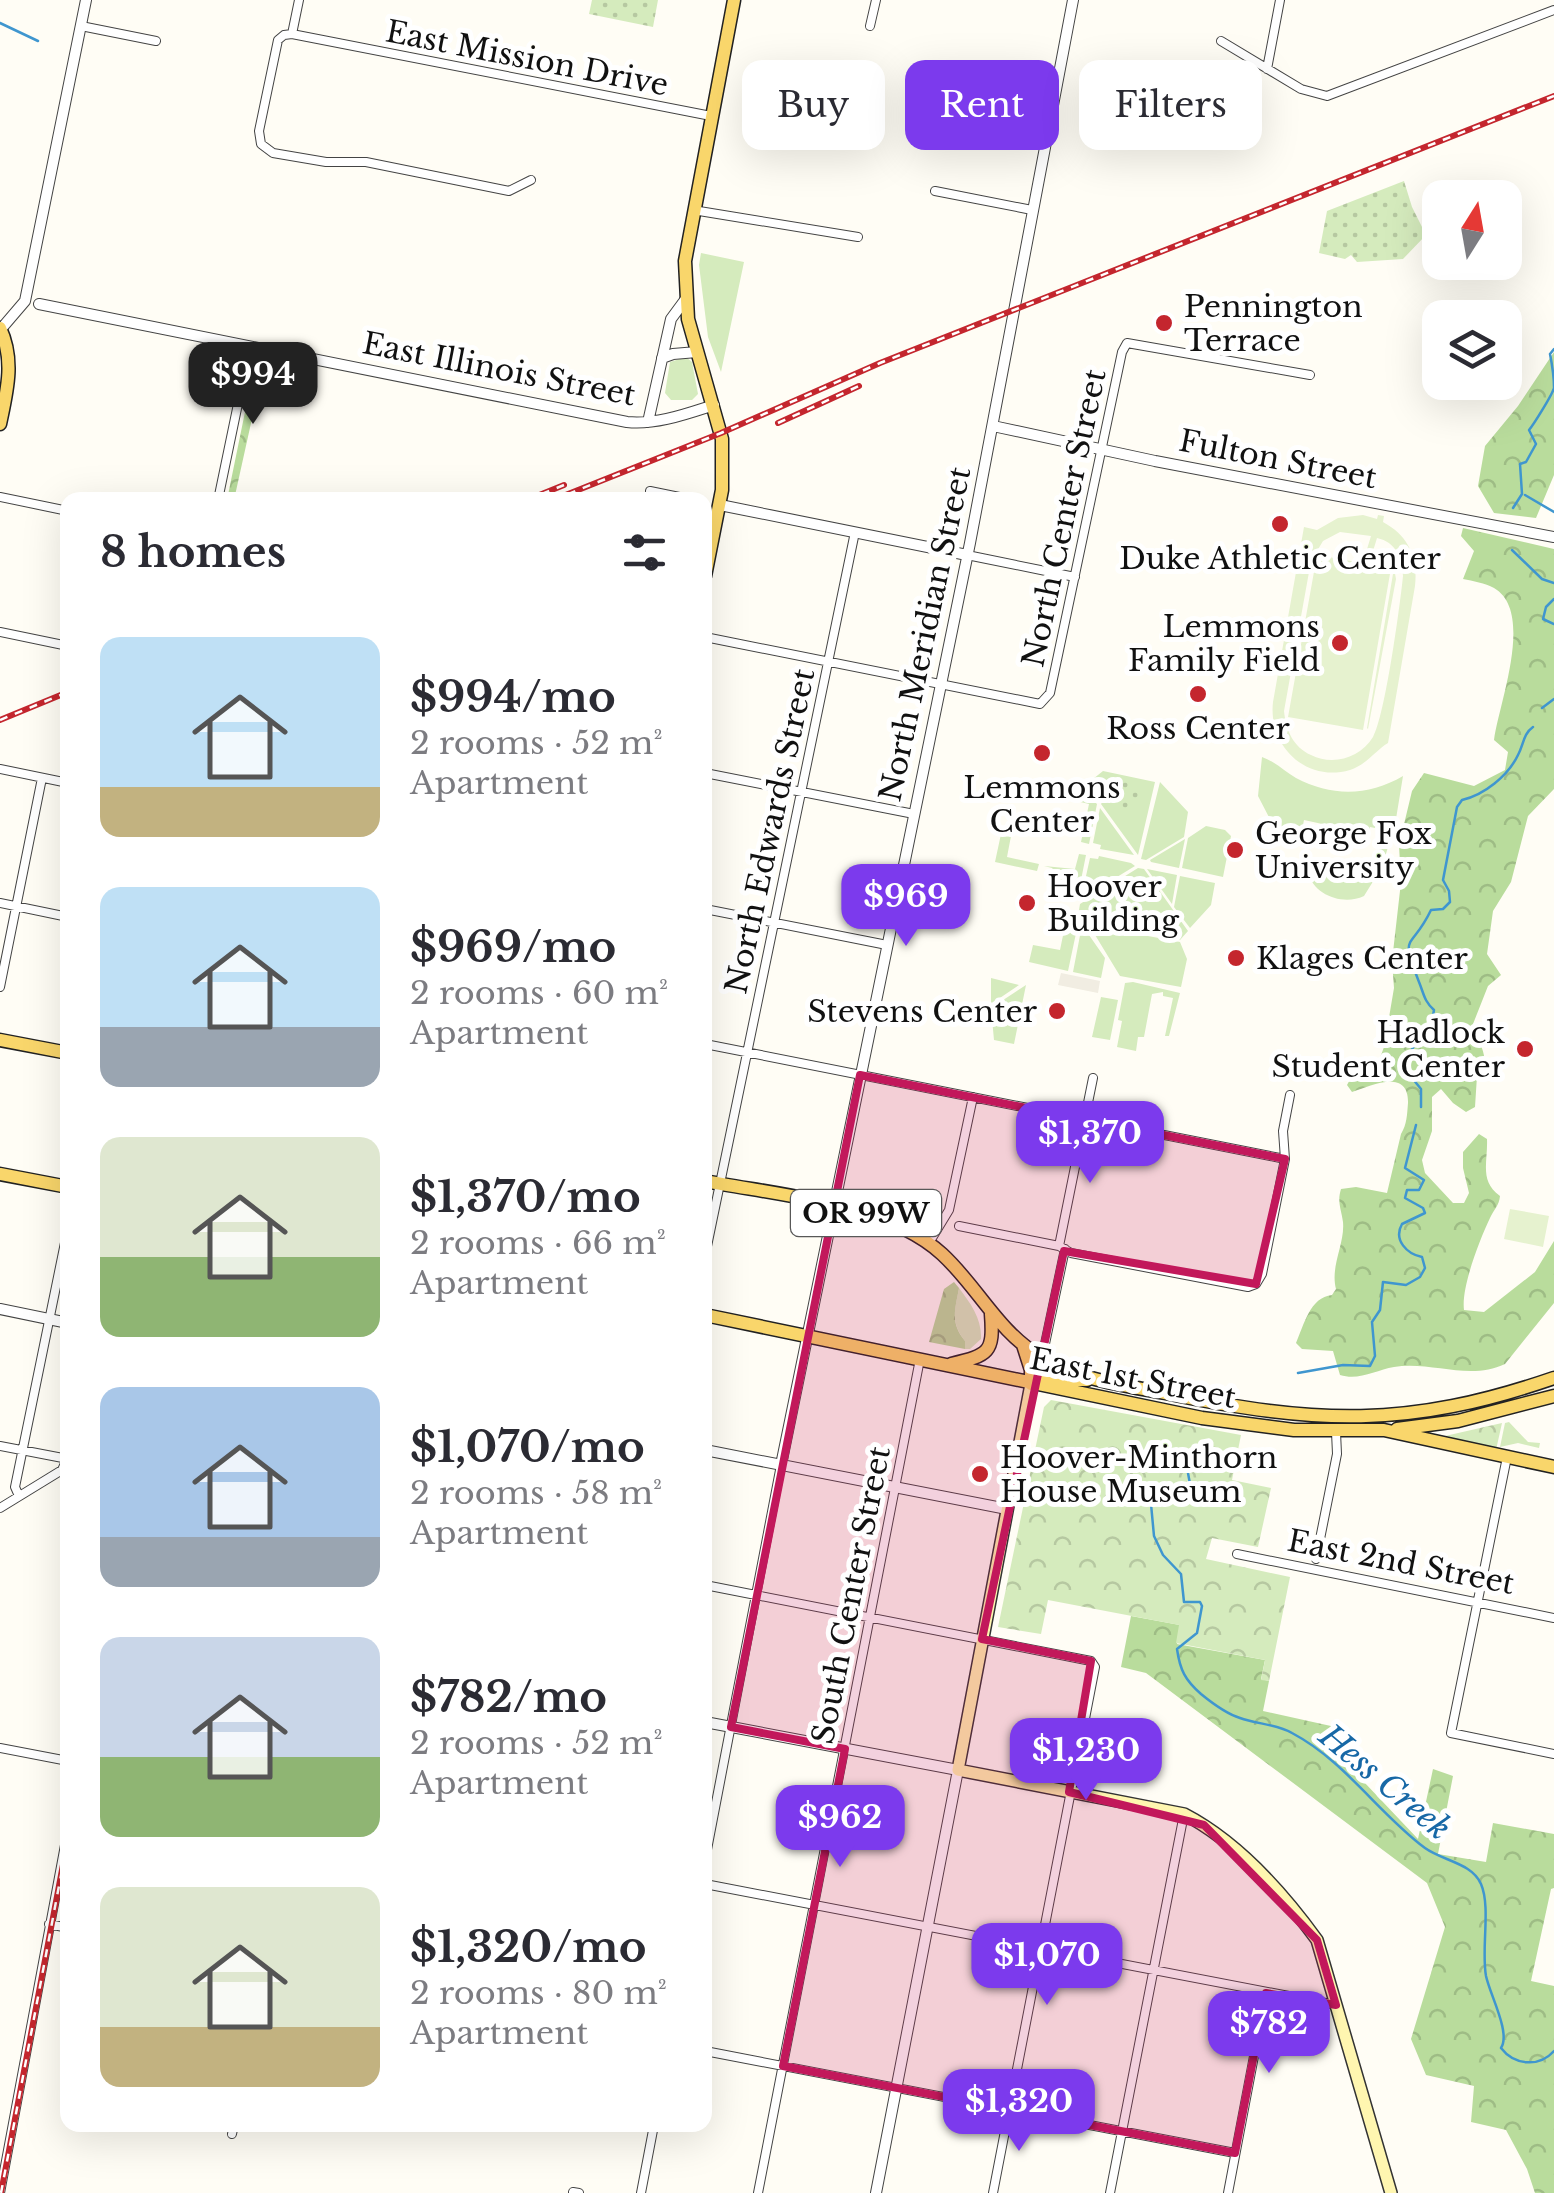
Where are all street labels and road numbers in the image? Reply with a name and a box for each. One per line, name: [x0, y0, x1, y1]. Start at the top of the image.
street label: East Mission Drive: [383, 12, 671, 104]
street label: East Illinois Street: [359, 324, 639, 414]
street label: North Center Street: [1014, 365, 1114, 670]
street label: Fulton Street: [1176, 422, 1381, 496]
street label: North Meridian Street: [871, 463, 979, 805]
street label: North Edwards Street: [717, 665, 823, 997]
road number: OR 99W: [791, 1190, 941, 1236]
street label: East 1st Street: [1027, 1340, 1240, 1416]
street label: South Center Street: [804, 1442, 898, 1747]
street label: East 2nd Street: [1284, 1522, 1518, 1602]

